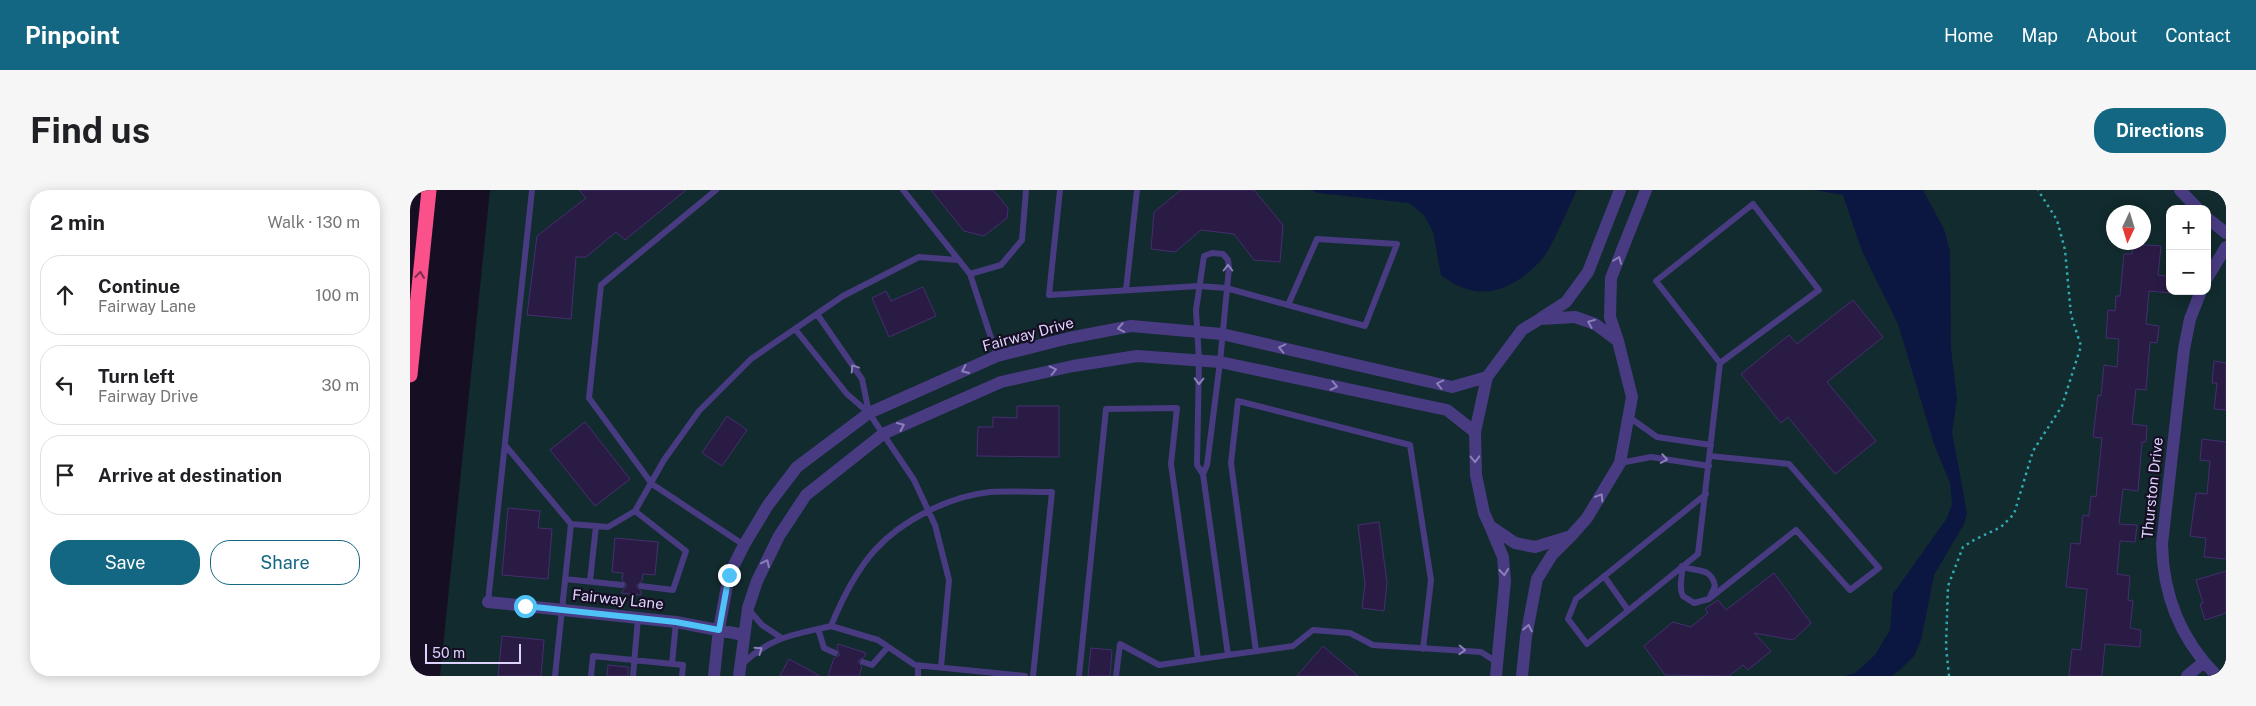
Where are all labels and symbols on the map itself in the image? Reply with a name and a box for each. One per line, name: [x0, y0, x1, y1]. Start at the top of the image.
north arrow: [2106, 205, 2151, 250]
one-way arrow: [1612, 256, 1622, 265]
one-way arrow: [1223, 264, 1233, 272]
one-way arrow: [414, 270, 425, 278]
street label: Fairway Drive: [980, 314, 1076, 354]
one-way arrow: [1587, 319, 1596, 329]
one-way arrow: [1117, 322, 1126, 333]
one-way arrow: [1277, 343, 1286, 354]
one-way arrow: [851, 364, 860, 373]
one-way arrow: [961, 364, 970, 375]
one-way arrow: [1049, 365, 1058, 376]
one-way arrow: [1193, 377, 1204, 385]
one-way arrow: [1436, 379, 1445, 390]
one-way arrow: [1330, 380, 1339, 391]
one-way arrow: [896, 421, 905, 432]
street label: Thurston Drive: [2138, 436, 2166, 540]
one-way arrow: [1660, 453, 1669, 463]
one-way arrow: [1470, 456, 1480, 464]
one-way arrow: [1594, 493, 1604, 502]
one-way arrow: [760, 559, 770, 568]
route end: [718, 564, 741, 587]
one-way arrow: [1499, 569, 1510, 577]
street label: Fairway Lane: [571, 586, 665, 612]
route start: [514, 595, 537, 618]
one-way arrow: [1522, 623, 1532, 632]
scale bar: [425, 641, 521, 664]
one-way arrow: [1458, 645, 1466, 656]
one-way arrow: [753, 647, 763, 656]

